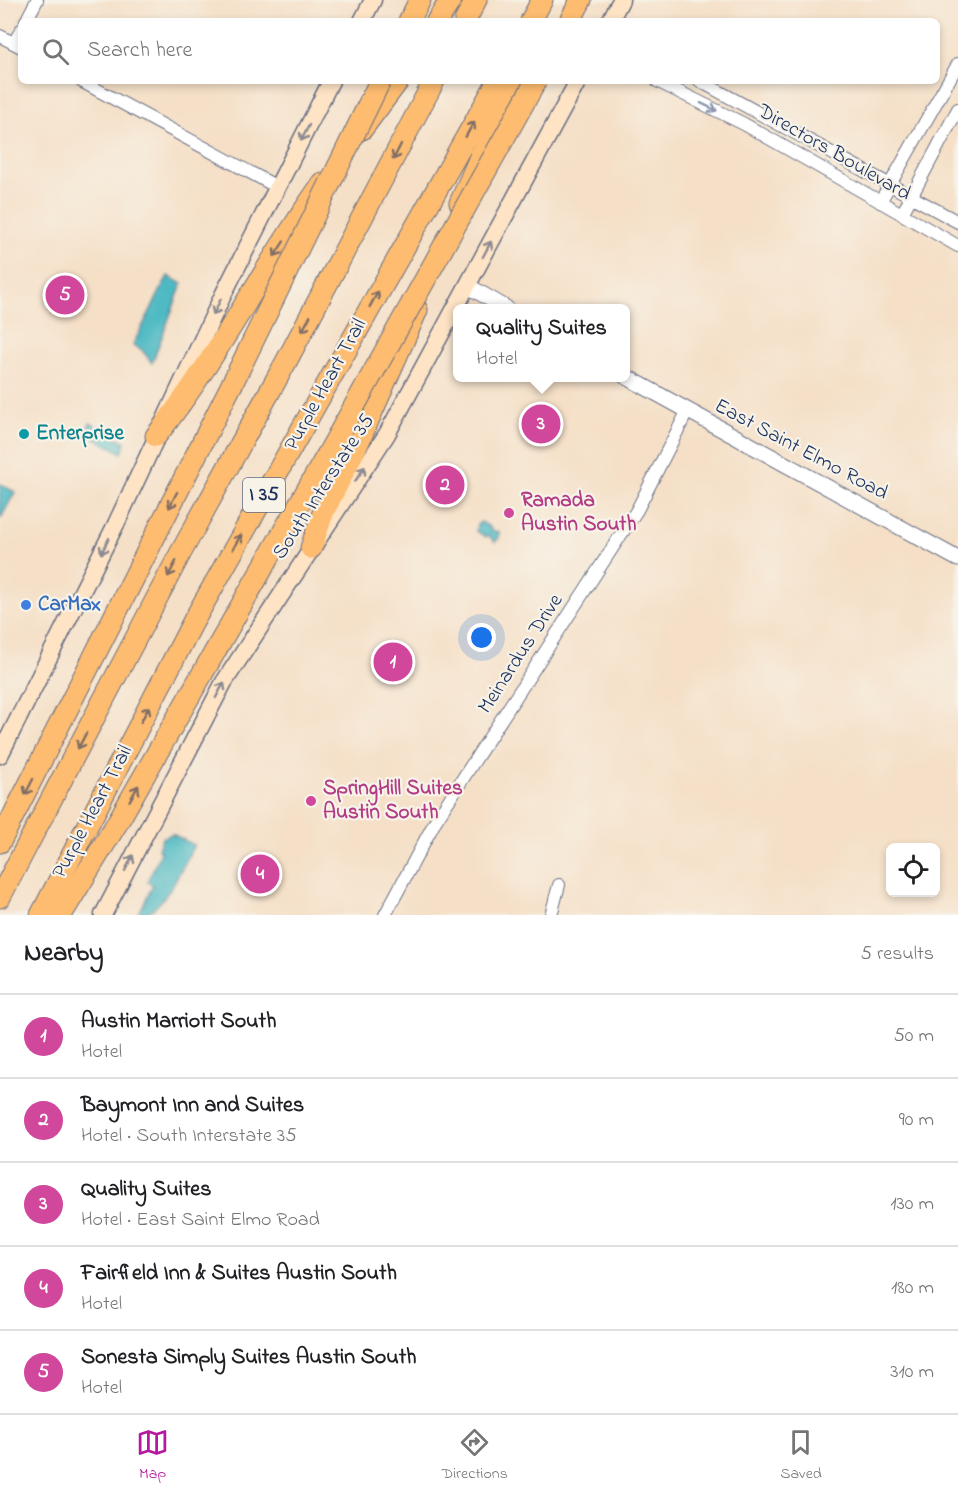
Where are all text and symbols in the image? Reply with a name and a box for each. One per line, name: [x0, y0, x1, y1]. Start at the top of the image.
search box: [18, 18, 940, 84]
icon: search: [39, 35, 72, 68]
text: Search here: [87, 35, 192, 67]
street label: Directors Boulevard: [751, 96, 916, 209]
one-way arrow: [700, 101, 717, 113]
one-way arrow: [465, 121, 476, 139]
one-way arrow: [298, 124, 310, 142]
one-way arrow: [391, 142, 403, 160]
one-way arrow: [273, 240, 285, 257]
one-way arrow: [482, 241, 493, 259]
pin: 5: [46, 272, 84, 318]
one-way arrow: [369, 291, 381, 308]
one-way arrow: [211, 298, 223, 316]
popup: [453, 304, 630, 382]
street label: Purple Heart Trail: [277, 313, 375, 457]
text: Quality Suites: [476, 313, 607, 345]
one-way arrow: [300, 315, 312, 332]
text: Hotel: [476, 345, 517, 374]
street label: East Saint Elmo Road: [709, 392, 893, 509]
pin: 3: [522, 402, 560, 446]
street label: South Interstate 35: [266, 408, 382, 566]
place label: Enterprise: [36, 419, 124, 449]
marker: Enterprise: [17, 427, 31, 441]
pin: 2: [426, 462, 464, 508]
one-way arrow: [355, 466, 367, 483]
road number: I 35: [243, 478, 285, 512]
place label: Ramada Austin South: [521, 486, 636, 540]
one-way arrow: [167, 490, 178, 508]
marker: Ramada Austin South: [502, 506, 516, 520]
one-way arrow: [231, 534, 243, 551]
one-way arrow: [98, 537, 110, 555]
one-way arrow: [166, 559, 177, 577]
street label: Meinardus Drive: [471, 588, 571, 720]
place label: CarMax: [38, 590, 101, 620]
marker: CarMax: [19, 598, 33, 612]
your location: [467, 623, 496, 652]
pin: 1: [374, 640, 412, 684]
one-way arrow: [215, 682, 226, 700]
one-way arrow: [139, 705, 151, 723]
one-way arrow: [76, 732, 87, 750]
street label: Purple Heart Trail: [45, 740, 141, 884]
place label: SpringHill Suites Austin South: [323, 774, 463, 828]
one-way arrow: [23, 777, 34, 795]
one-way arrow: [128, 785, 140, 802]
marker: SpringHill Suites Austin South: [304, 794, 318, 808]
map controls: [886, 843, 940, 897]
button: locate: [886, 843, 940, 897]
pin: 4: [240, 852, 280, 896]
one-way arrow: [124, 854, 136, 872]
text: Nearby: [24, 935, 103, 973]
text: 5 results: [861, 940, 934, 969]
text: Austin Marriott South: [81, 1006, 276, 1038]
text: 1: [40, 1022, 47, 1051]
text: 50 m: [893, 1022, 934, 1051]
text: Hotel: [81, 1038, 122, 1067]
text: Baymont Inn and Suites: [81, 1090, 304, 1122]
text: 2: [39, 1106, 48, 1135]
text: 90 m: [899, 1106, 934, 1135]
text: Hotel · South Interstate 35: [81, 1122, 297, 1151]
text: Quality Suites: [81, 1174, 211, 1206]
text: 3: [39, 1190, 48, 1219]
text: 130 m: [890, 1190, 934, 1219]
text: Hotel · East Saint Elmo Road: [81, 1206, 320, 1235]
text: Fairfield Inn & Suites Austin South: [81, 1258, 397, 1290]
text: 4: [39, 1274, 48, 1303]
text: 180 m: [891, 1274, 934, 1303]
text: Hotel: [81, 1290, 122, 1319]
text: Sonesta Simply Suites Austin South: [81, 1342, 417, 1374]
text: 5: [38, 1358, 49, 1387]
text: 310 m: [890, 1358, 934, 1387]
text: Hotel: [81, 1374, 122, 1403]
tab: Map: [136, 1426, 169, 1486]
tab: Directions: [441, 1426, 508, 1486]
tab: Saved: [780, 1426, 822, 1486]

